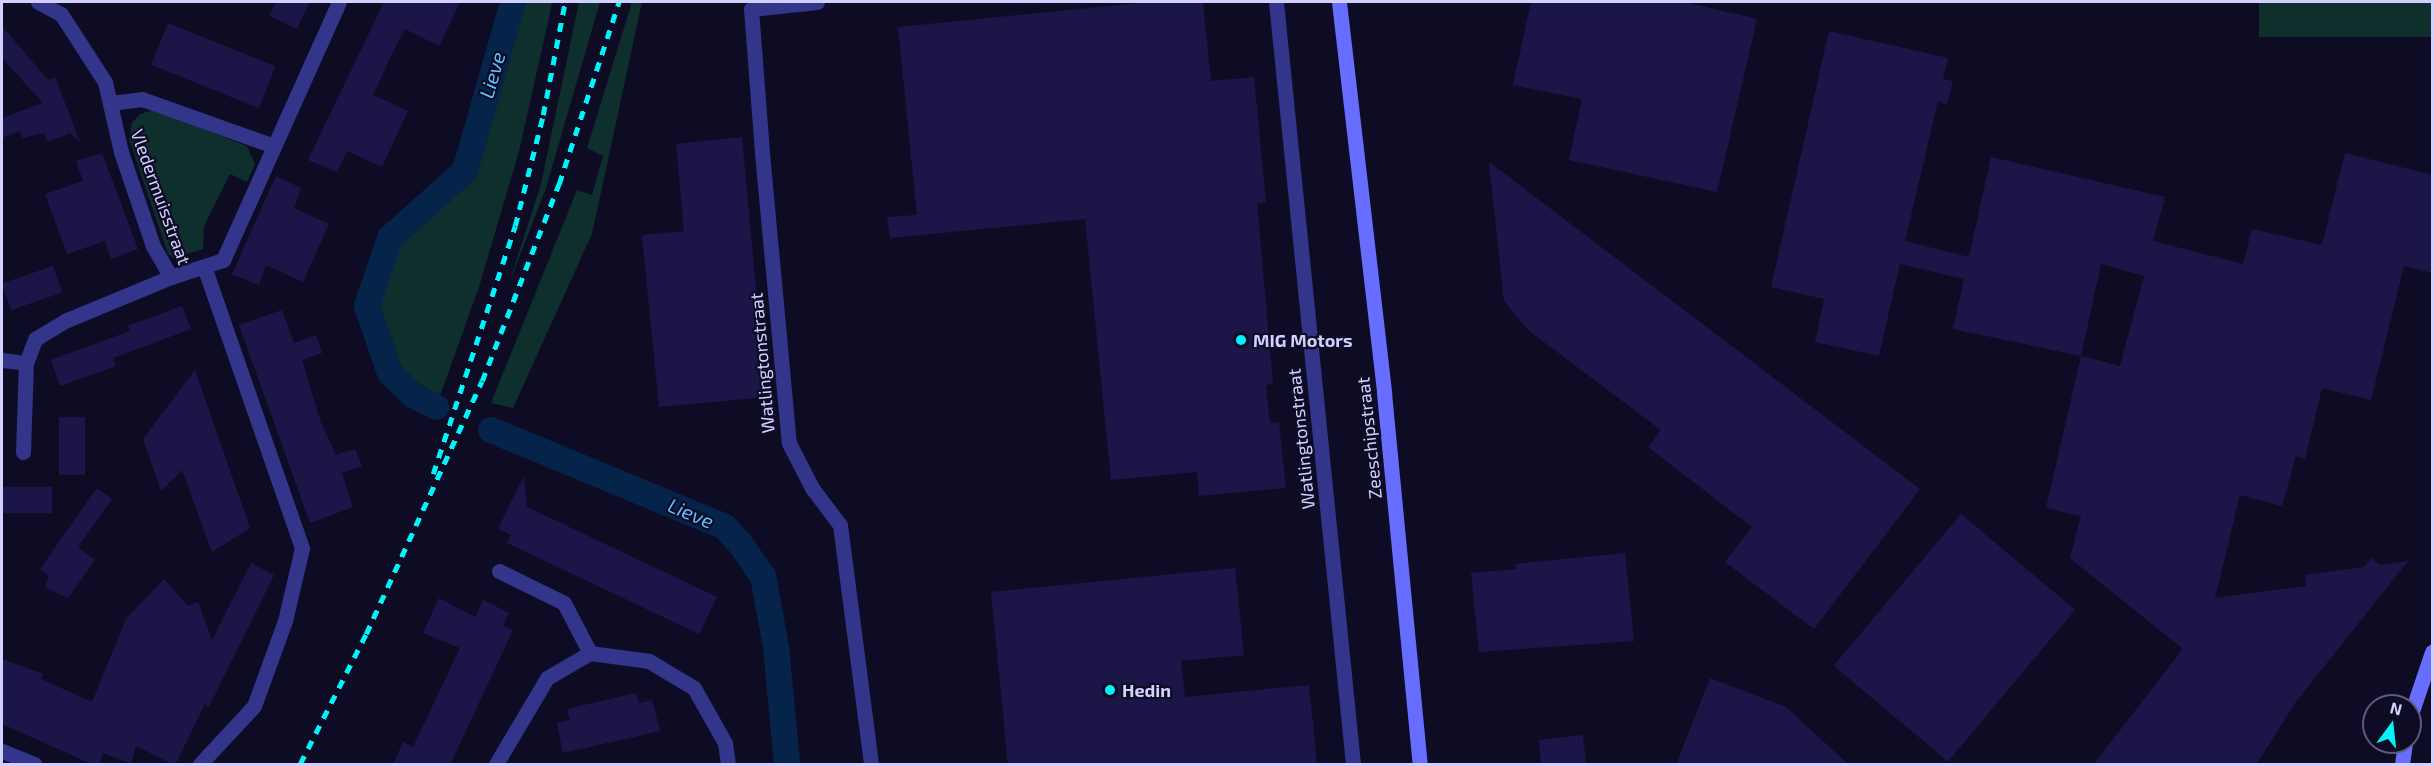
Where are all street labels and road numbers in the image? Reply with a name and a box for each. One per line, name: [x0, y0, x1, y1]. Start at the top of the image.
street label: Vledermuisstraat: [126, 126, 196, 268]
street label: Watlingtonstraat: [745, 292, 779, 434]
street label: Watlingtonstraat: [1283, 368, 1319, 510]
street label: Zeeschipstraat: [1352, 376, 1386, 500]

